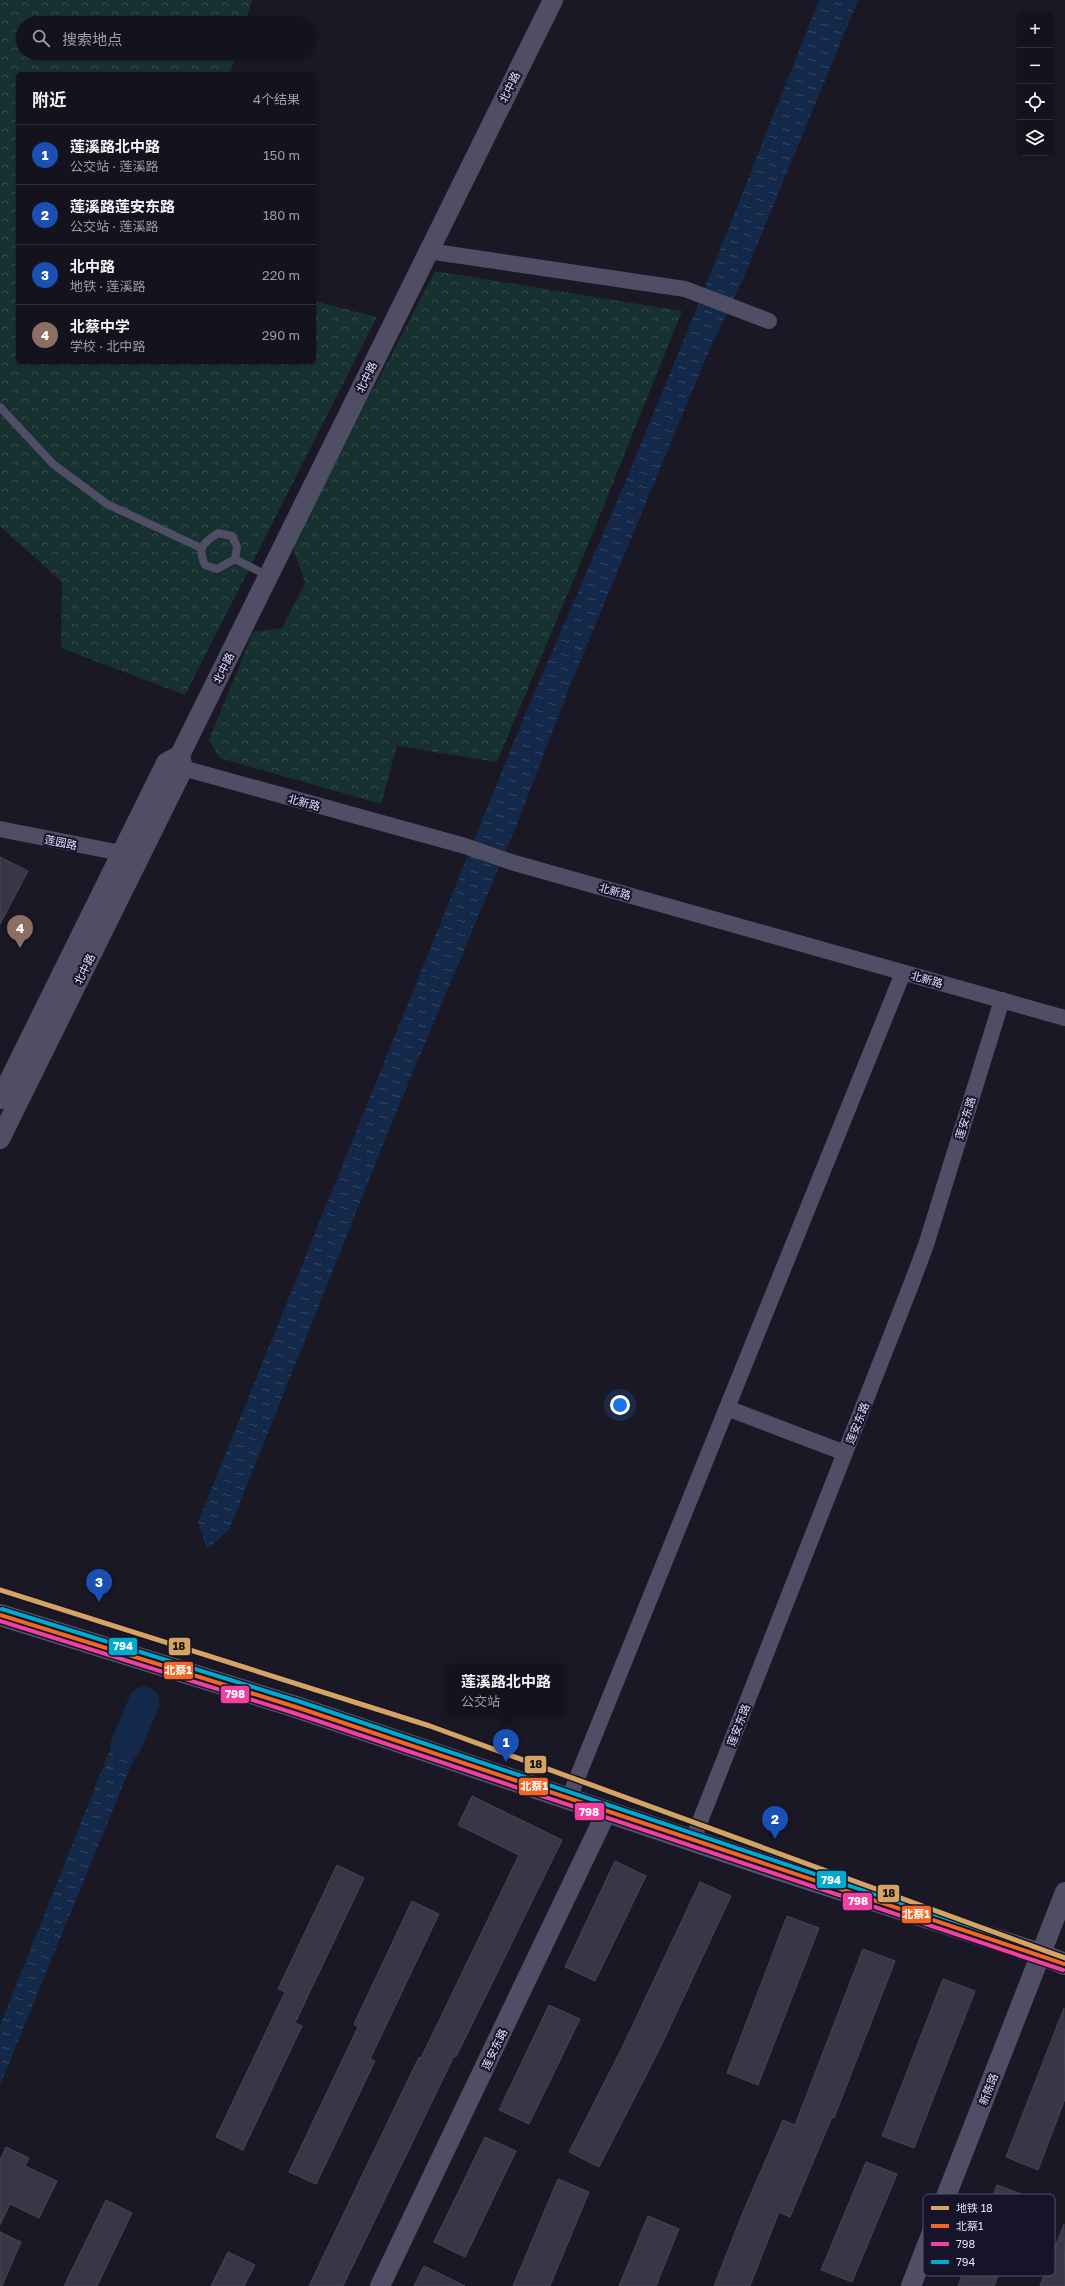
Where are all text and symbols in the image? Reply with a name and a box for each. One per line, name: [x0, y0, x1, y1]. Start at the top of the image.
map controls: [1017, 12, 1053, 156]
button: +: [1017, 12, 1053, 48]
search box: [16, 16, 316, 60]
icon: search: [30, 27, 52, 49]
text: 搜索地点: [62, 30, 122, 48]
button: −: [1017, 48, 1053, 84]
street label: 北中路: [496, 69, 522, 105]
button: locate: [1017, 84, 1053, 120]
text: 附近: [32, 89, 66, 110]
text: 4个结果: [253, 91, 300, 107]
button: layers: [1017, 120, 1053, 156]
text: 莲溪路北中路: [70, 137, 160, 155]
text: 1: [42, 147, 48, 163]
text: 150 m: [263, 147, 300, 163]
text: 公交站 · 莲溪路: [70, 158, 158, 174]
text: 莲溪路莲安东路: [70, 197, 175, 215]
text: 2: [41, 207, 49, 223]
text: 180 m: [263, 207, 300, 223]
text: 公交站 · 莲溪路: [70, 218, 158, 234]
text: 北中路: [70, 257, 115, 275]
text: 3: [41, 267, 49, 283]
text: 220 m: [262, 267, 300, 283]
text: 地铁 · 莲溪路: [70, 278, 145, 294]
text: 北蔡中学: [70, 317, 130, 335]
text: 4: [41, 327, 49, 343]
text: 290 m: [262, 327, 300, 343]
text: 学校 · 北中路: [70, 338, 145, 354]
street label: 北中路: [353, 359, 379, 395]
street label: 北中路: [210, 650, 236, 686]
street label: 北新路: [286, 791, 322, 813]
street label: 莲园路: [44, 832, 78, 852]
street label: 北新路: [597, 880, 633, 902]
pin: 4: [7, 915, 33, 948]
street label: 北中路: [71, 951, 97, 987]
street label: 北新路: [909, 968, 945, 990]
street label: 莲安东路: [952, 1095, 978, 1141]
your location: [610, 1395, 630, 1415]
street label: 莲安东路: [843, 1400, 871, 1446]
pin: 3: [86, 1569, 112, 1602]
line badge: 794: [108, 1637, 138, 1656]
line badge: 18: [168, 1637, 191, 1656]
text: 794: [113, 1639, 133, 1652]
text: 18: [173, 1639, 185, 1652]
line badge: 北蔡1: [163, 1661, 194, 1680]
text: 北蔡1: [164, 1663, 192, 1676]
popup: [447, 1664, 565, 1716]
text: 莲溪路北中路: [461, 1672, 551, 1690]
line badge: 798: [220, 1685, 250, 1704]
text: 798: [225, 1687, 245, 1700]
text: 公交站: [461, 1693, 500, 1709]
street label: 莲安东路: [724, 1702, 752, 1748]
pin: 1: [493, 1729, 519, 1762]
line badge: 18: [524, 1755, 547, 1774]
text: 18: [530, 1757, 542, 1770]
line badge: 北蔡1: [518, 1777, 549, 1796]
text: 北蔡1: [520, 1779, 548, 1792]
line badge: 798: [574, 1802, 605, 1821]
text: 798: [579, 1805, 599, 1818]
pin: 2: [762, 1806, 788, 1839]
line badge: 794: [816, 1870, 847, 1889]
text: 794: [821, 1873, 841, 1886]
line badge: 18: [877, 1884, 900, 1903]
text: 18: [883, 1886, 895, 1899]
line badge: 798: [842, 1892, 873, 1911]
text: 798: [848, 1894, 868, 1907]
line badge: 北蔡1: [901, 1905, 932, 1924]
text: 北蔡1: [902, 1907, 930, 1920]
street label: 莲安东路: [479, 2026, 509, 2072]
street label: 新陈路: [976, 2071, 1000, 2107]
legend: [923, 2194, 1055, 2276]
text: 地铁 18: [956, 2201, 993, 2214]
text: 北蔡1: [956, 2219, 983, 2232]
text: 798: [956, 2237, 975, 2250]
text: 794: [956, 2255, 975, 2268]

